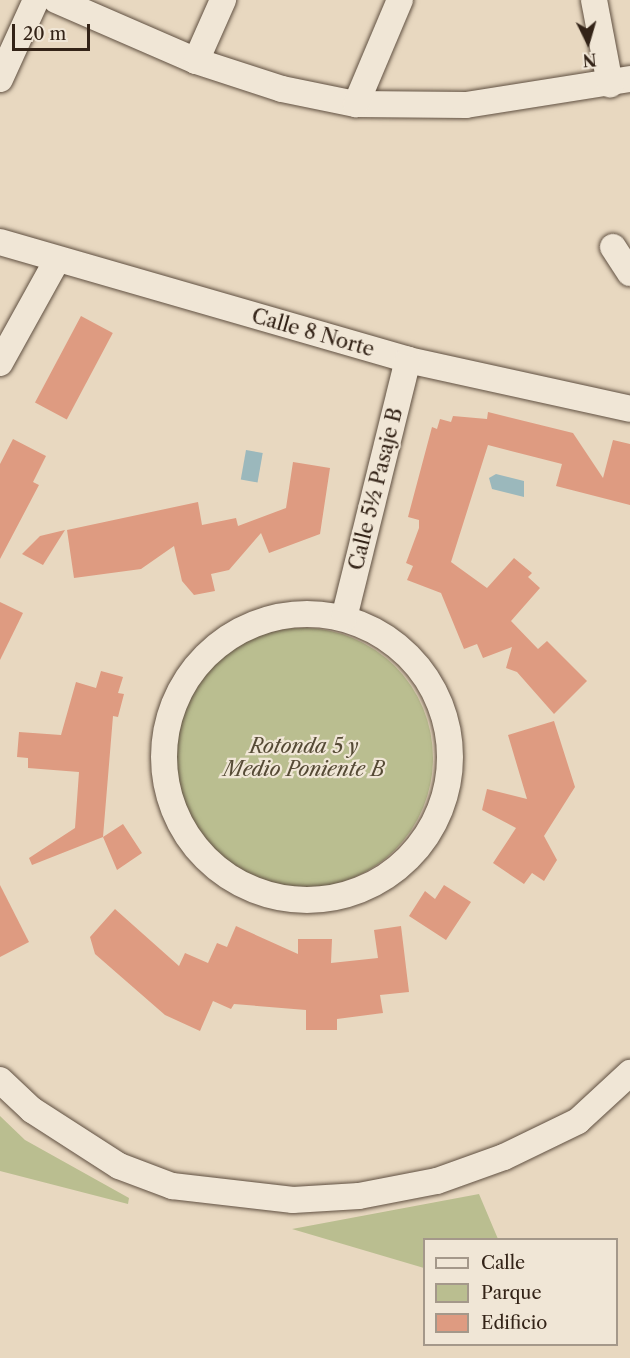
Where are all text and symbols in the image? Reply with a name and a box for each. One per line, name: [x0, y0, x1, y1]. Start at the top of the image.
scale bar: [15, 12, 93, 50]
north arrow: [558, 12, 618, 72]
text: 20 m: [23, 23, 66, 45]
text: N: [582, 49, 597, 70]
street label: Calle 8 Norte: [249, 304, 377, 362]
street label: Calle 5½ Pasaje B: [344, 405, 408, 573]
park label: Rotonda 5 y Medio Poniente B: [224, 735, 384, 782]
legend: [423, 1238, 618, 1346]
text: Calle: [481, 1252, 525, 1274]
text: Parque: [481, 1282, 542, 1304]
text: Edificio: [481, 1312, 547, 1334]

